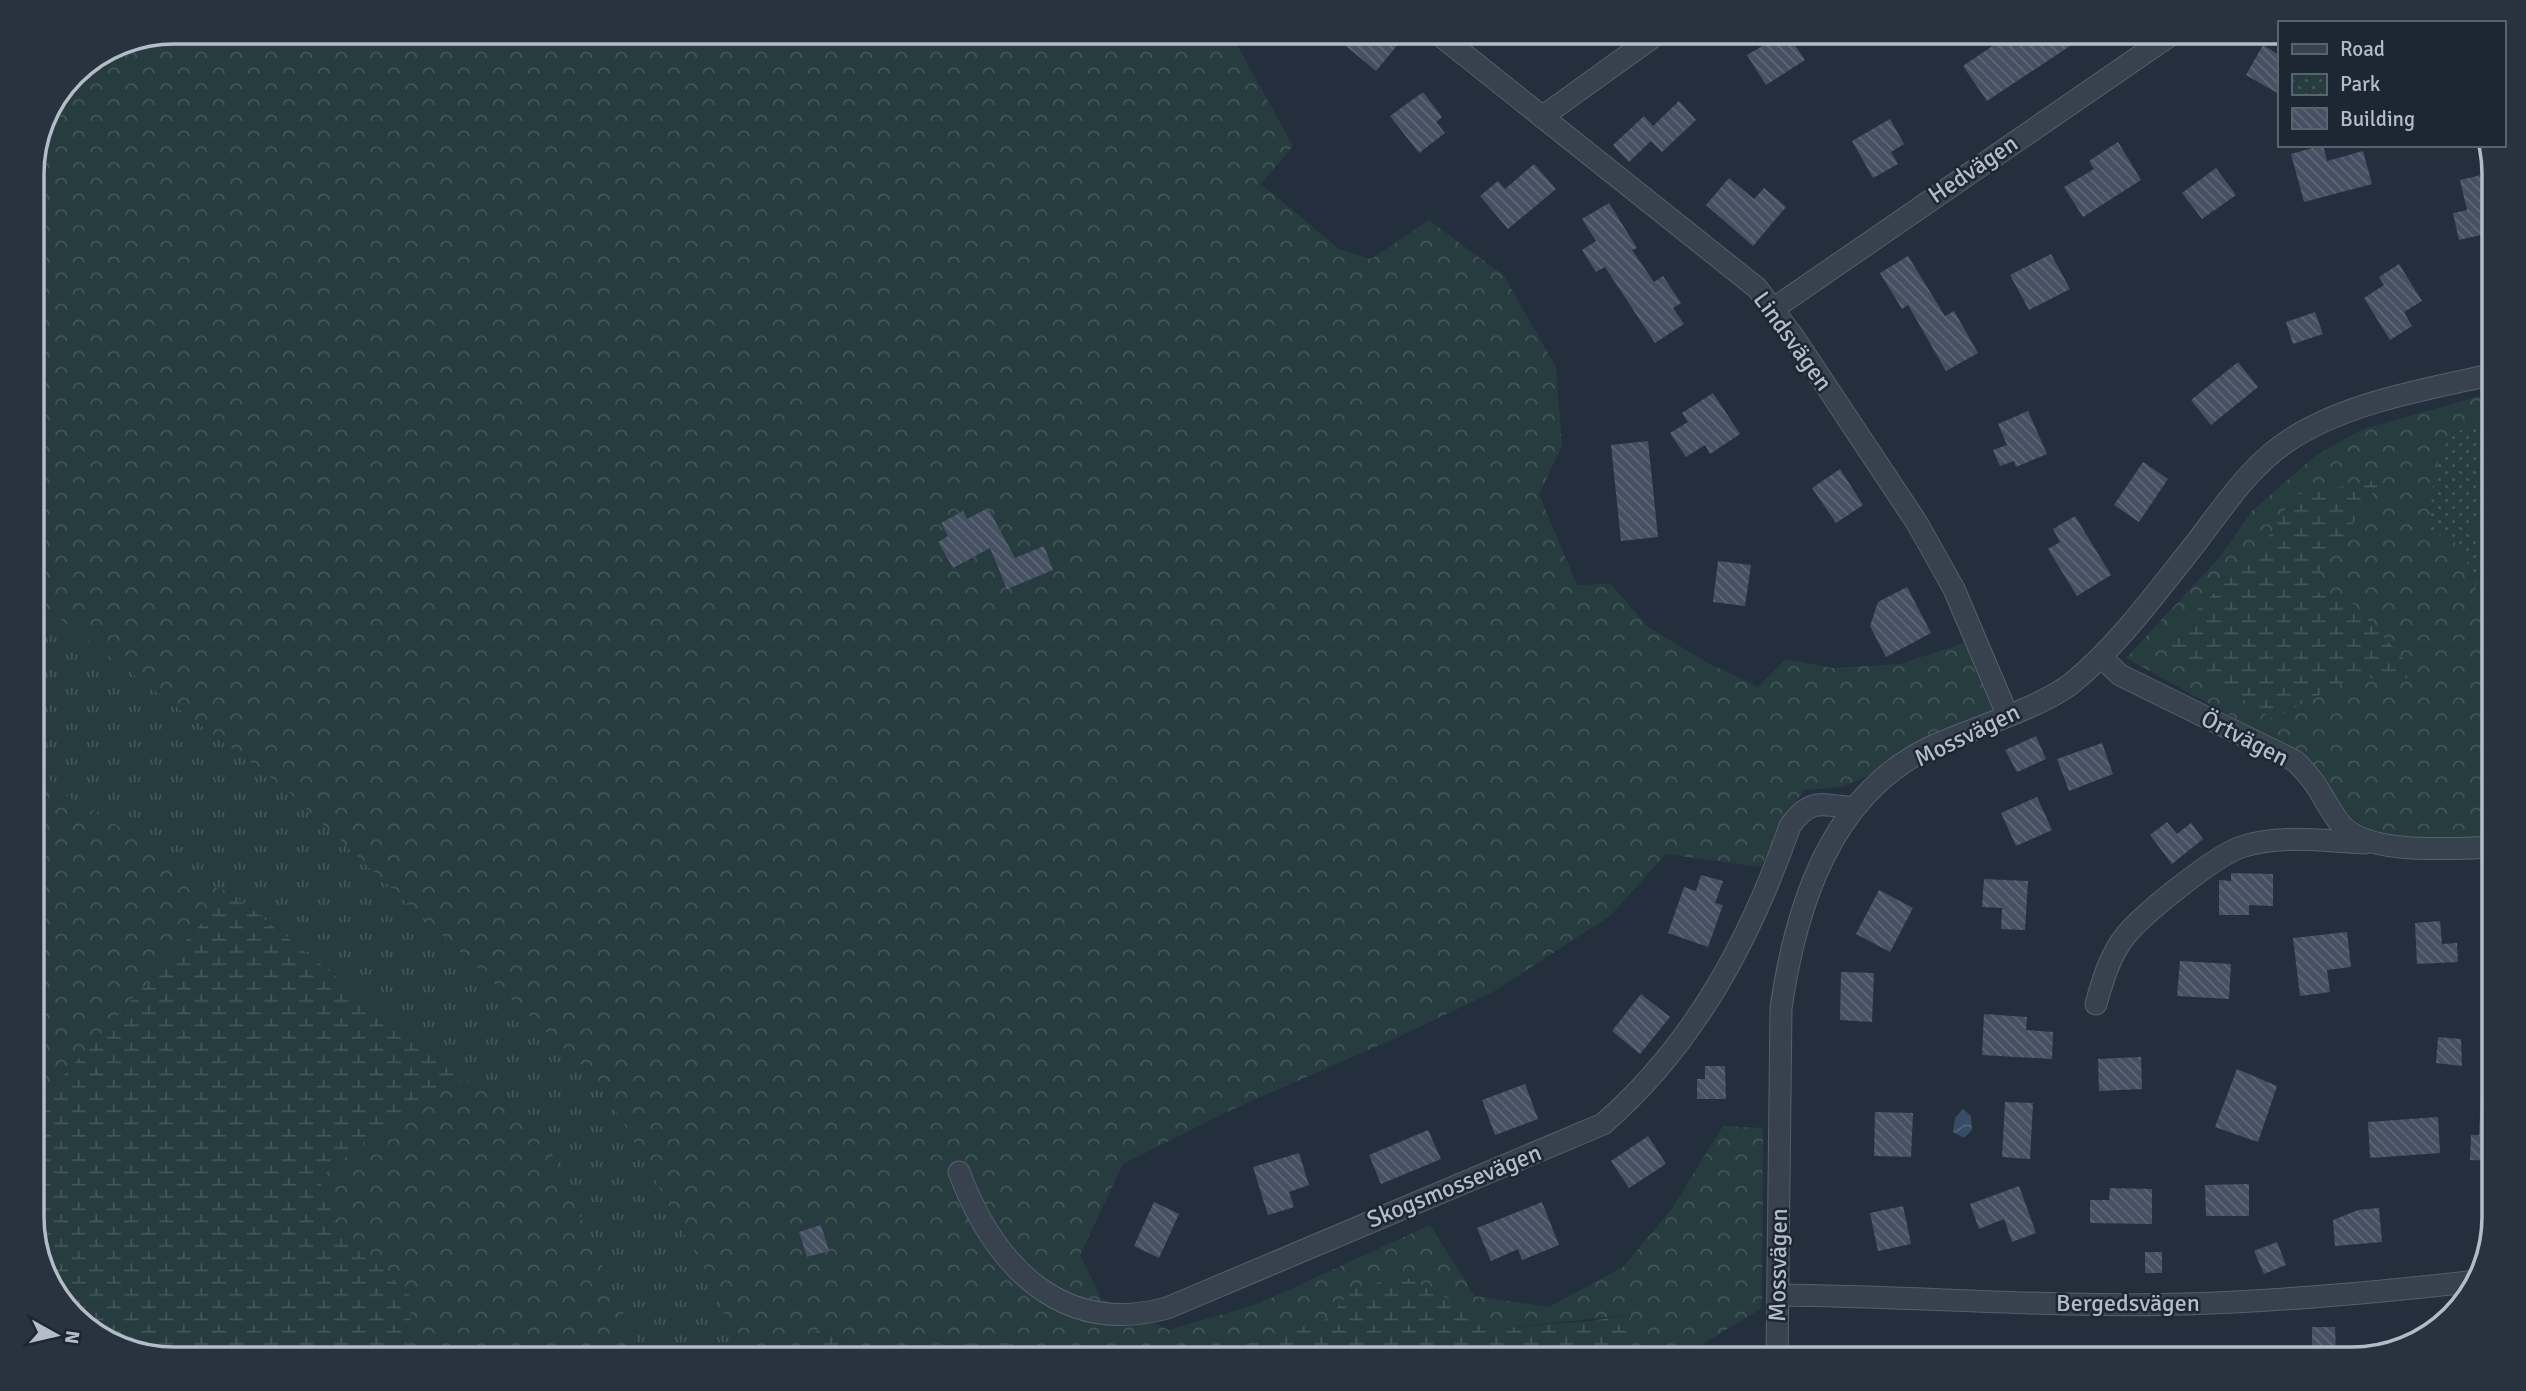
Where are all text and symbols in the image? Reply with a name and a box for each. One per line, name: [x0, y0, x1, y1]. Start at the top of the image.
legend: [2278, 21, 2505, 147]
text: Road: [2340, 36, 2385, 62]
text: Park: [2340, 71, 2381, 97]
text: Building: [2340, 106, 2415, 132]
street label: Hedvägen: [1922, 128, 2024, 210]
street label: Lindsvägen: [1747, 285, 1839, 397]
street label: Mossvägen: [1909, 697, 2025, 773]
street label: Örtvägen: [2196, 703, 2294, 773]
street label: Skogsmossevägen: [1362, 1137, 1546, 1235]
street label: Mossvägen: [1762, 1208, 1794, 1322]
street label: Bergedsvägen: [2056, 1288, 2200, 1318]
north arrow: [21, 1300, 91, 1370]
text: N: [59, 1329, 85, 1345]

